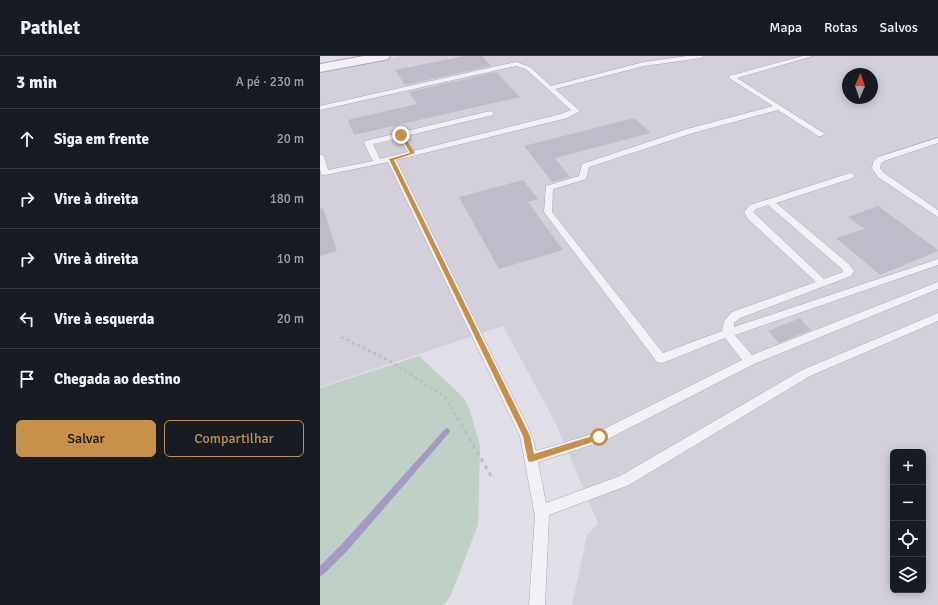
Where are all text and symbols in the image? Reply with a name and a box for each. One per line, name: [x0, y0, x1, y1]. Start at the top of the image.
text: Pathlet: [20, 16, 80, 40]
text: Mapa: [769, 19, 802, 36]
text: Rotas: [824, 19, 858, 36]
text: Salvos: [880, 19, 918, 36]
north arrow: [842, 68, 878, 104]
text: 3 min: [16, 72, 57, 93]
text: A pé · 230 m: [236, 74, 304, 90]
route end: [392, 126, 410, 144]
icon: ahead: [16, 128, 38, 150]
text: Siga em frente: [54, 130, 149, 148]
text: 20 m: [277, 131, 304, 147]
icon: right: [16, 188, 38, 210]
text: Vire à direita: [54, 190, 138, 208]
text: 180 m: [270, 191, 304, 207]
icon: right: [16, 248, 38, 270]
text: Vire à direita: [54, 250, 138, 268]
text: 10 m: [277, 251, 304, 267]
icon: left: [16, 308, 38, 330]
text: Vire à esquerda: [54, 310, 154, 328]
text: 20 m: [277, 311, 304, 327]
icon: arrive: [16, 368, 38, 390]
text: Chegada ao destino: [54, 370, 181, 388]
button: Salvar: [16, 420, 156, 457]
button: Compartilhar: [164, 420, 304, 457]
route start: [590, 428, 608, 446]
map controls: [890, 449, 926, 593]
button: +: [890, 449, 926, 485]
button: −: [890, 485, 926, 521]
button: locate: [890, 521, 926, 557]
button: layers: [890, 557, 926, 593]

